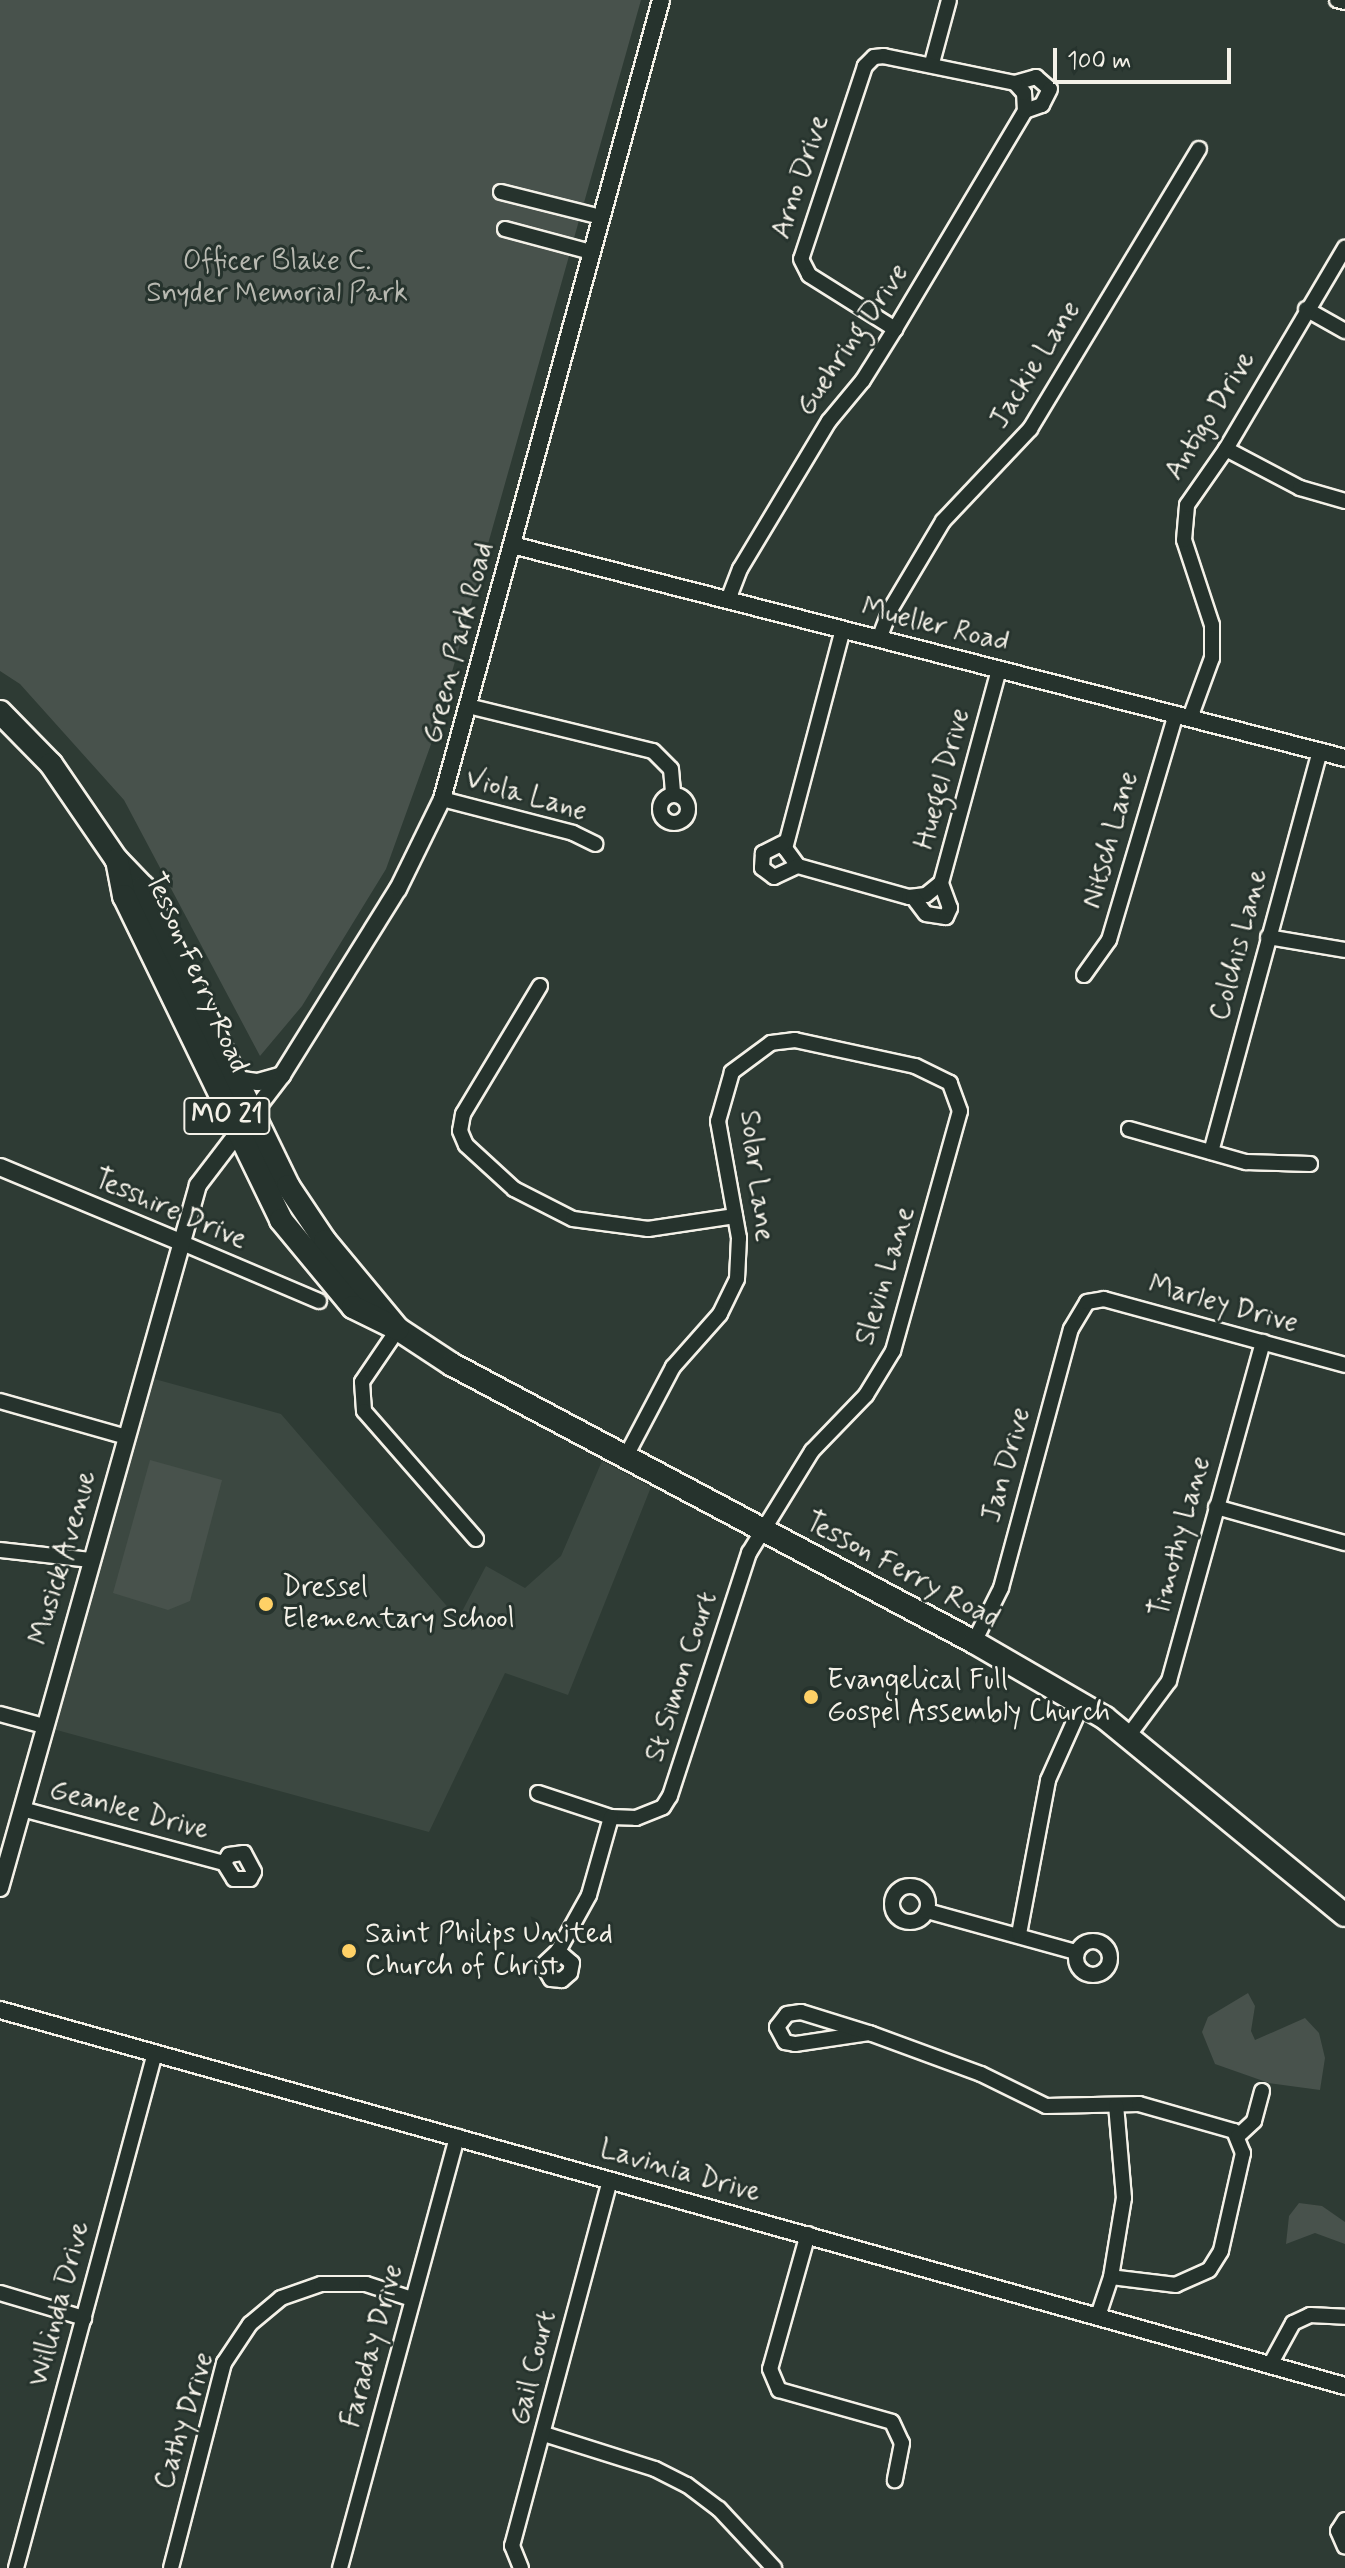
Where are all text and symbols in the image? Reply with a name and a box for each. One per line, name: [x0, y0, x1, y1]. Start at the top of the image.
scale bar: [1057, 32, 1235, 82]
text: 100 m: [1067, 46, 1131, 77]
street label: Arno Drive: [766, 112, 836, 242]
park label: Officer Blake C. Snyder Memorial Park: [142, 245, 412, 311]
street label: Guehring Drive: [790, 258, 916, 422]
street label: Jackie Lane: [983, 295, 1089, 435]
street label: Antigo Drive: [1159, 346, 1263, 486]
street label: Green Park Road: [416, 540, 502, 746]
street label: Mueller Road: [858, 591, 1012, 661]
street label: Huegel Drive: [908, 705, 978, 853]
street label: Viola Lane: [460, 762, 592, 830]
street label: Nitsch Lane: [1075, 768, 1147, 912]
street label: Colchis Lane: [1204, 867, 1276, 1023]
street label: Tesson Ferry Road: [138, 870, 254, 1076]
road number: MO 21: [183, 1094, 271, 1138]
street label: Solar Lane: [731, 1110, 781, 1242]
street label: Tesshire Drive: [89, 1163, 251, 1257]
street label: Slevin Lane: [850, 1206, 922, 1346]
street label: Marley Drive: [1145, 1269, 1301, 1341]
street label: Jan Drive: [976, 1405, 1038, 1525]
street label: Timothy Lane: [1144, 1454, 1218, 1620]
street label: Musick Avenue: [23, 1468, 105, 1648]
street label: Tesson Ferry Road: [801, 1507, 1003, 1635]
place label: Dressel Elementary School: [282, 1571, 515, 1637]
street label: St Simon Court: [637, 1581, 727, 1773]
marker: Dressel Elementary School: [257, 1595, 275, 1613]
place label: Evangelical Full Gospel Assembly Church: [827, 1664, 1124, 1730]
marker: Evangelical Full Gospel Assembly Church: [802, 1688, 820, 1706]
street label: Geanlee Drive: [46, 1774, 212, 1848]
place label: Saint Philips United Church of Christ: [365, 1918, 600, 1984]
marker: Saint Philips United Church of Christ: [340, 1942, 358, 1960]
street label: Lavinia Drive: [596, 2133, 764, 2211]
street label: Willinda Drive: [22, 2219, 98, 2389]
street label: Faraday Drive: [335, 2261, 411, 2431]
street label: Gail Court: [503, 2306, 565, 2430]
street label: Cathy Drive: [148, 2349, 222, 2493]

